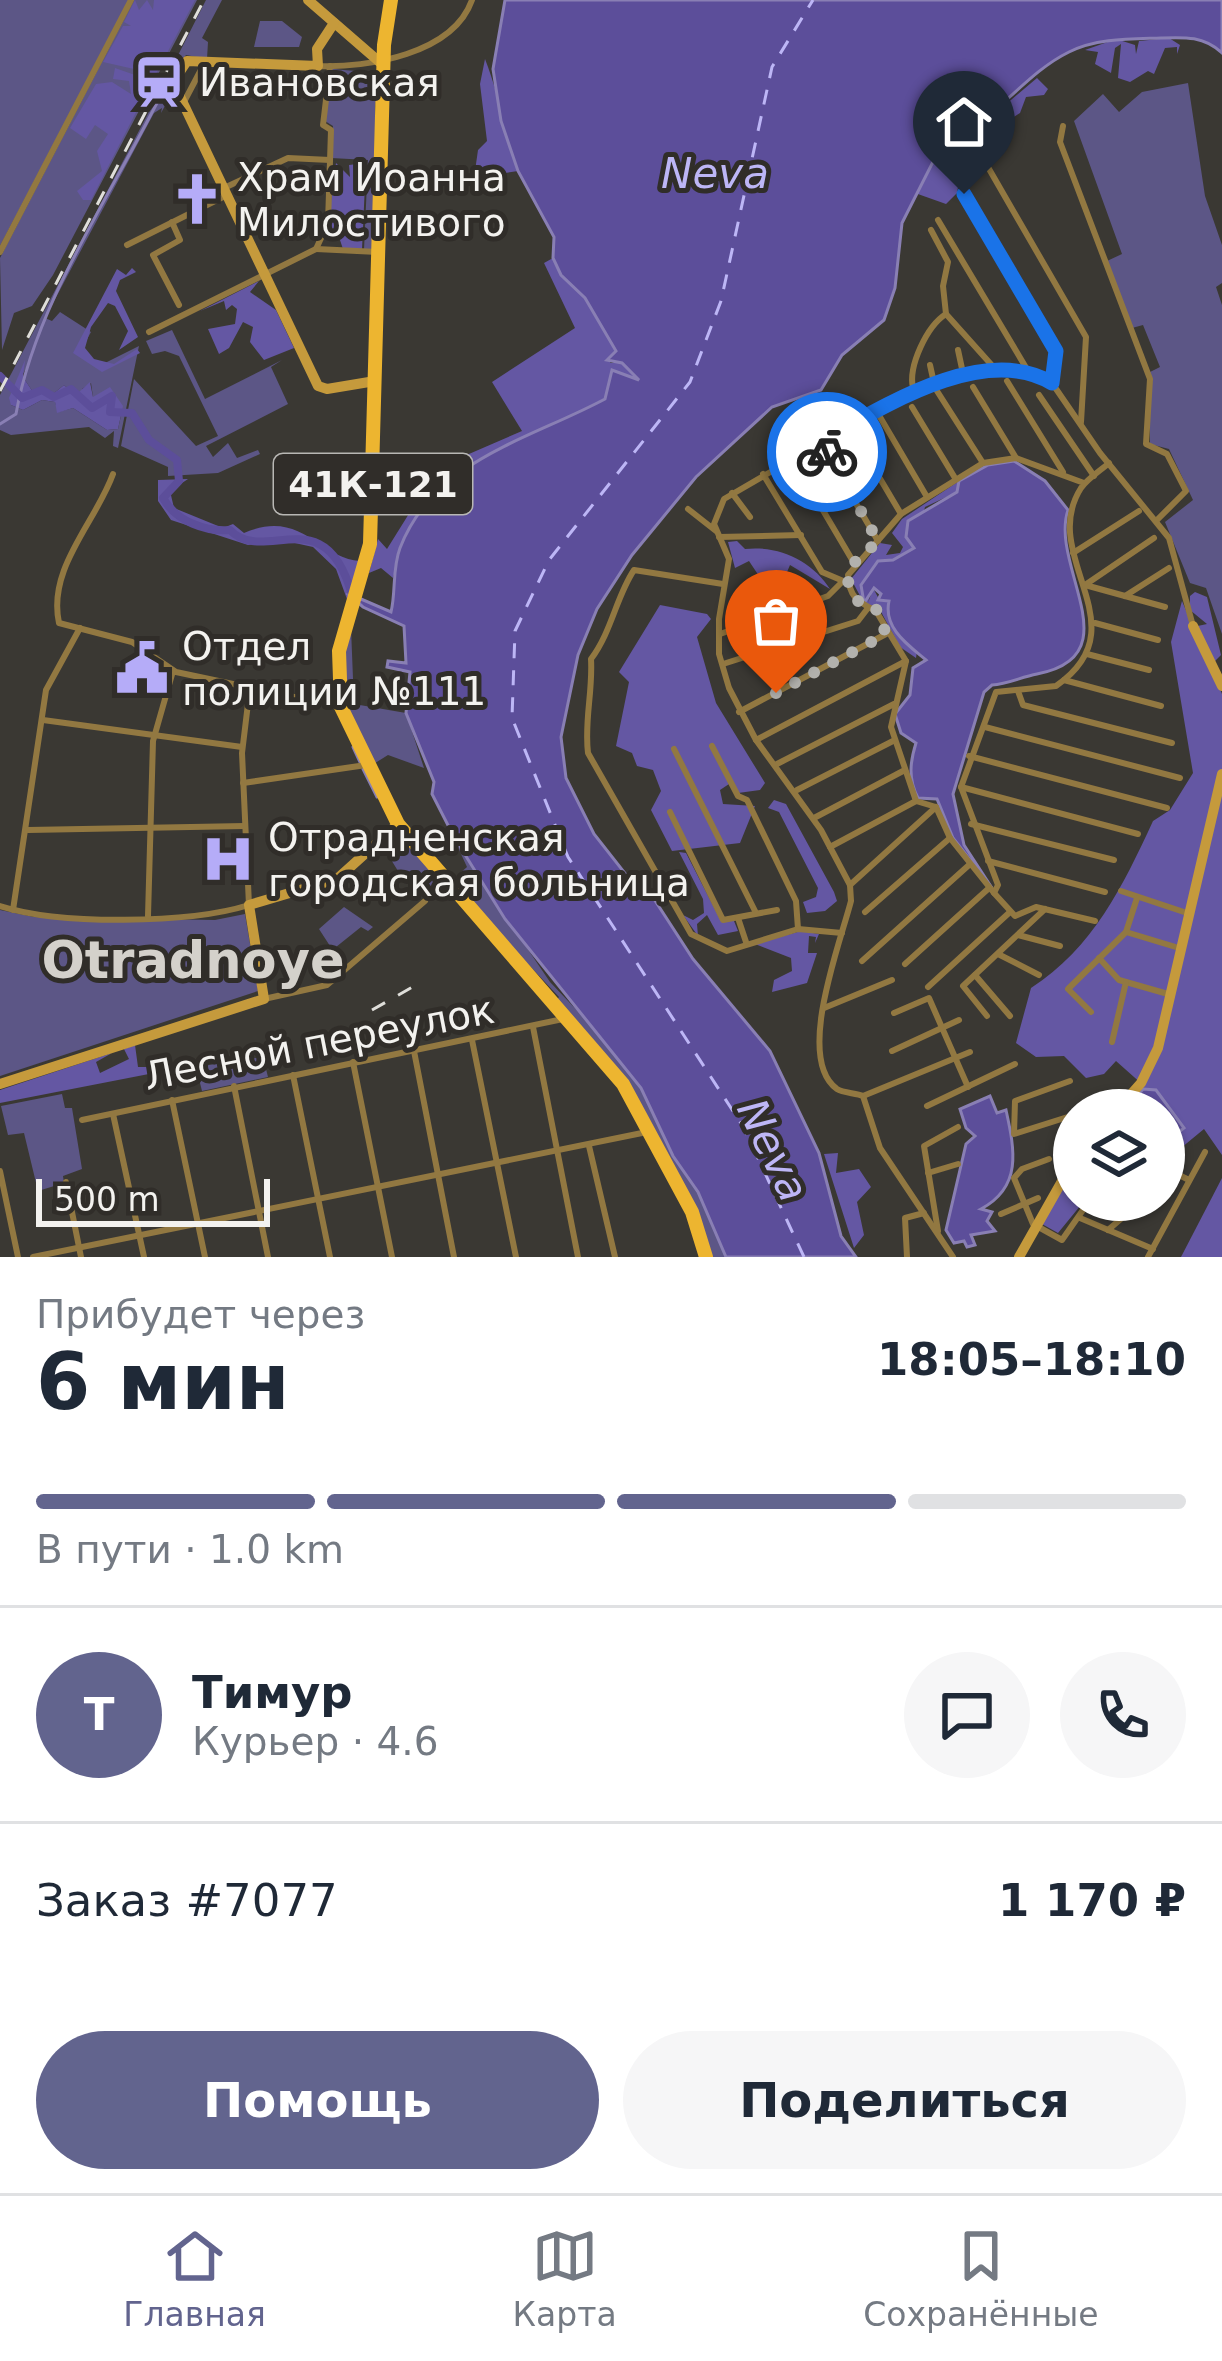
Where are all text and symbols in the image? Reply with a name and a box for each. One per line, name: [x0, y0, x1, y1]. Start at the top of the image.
station icon: Ивановская: [130, 53, 188, 111]
place label: Ивановская: [199, 60, 440, 105]
pin: [913, 71, 1015, 194]
icon: home: [931, 89, 997, 155]
water label: Neva: [661, 149, 769, 198]
place label: Храм Иоанна Милостивого: [237, 155, 506, 245]
church icon: Храм Иоанна Милостивого: [168, 170, 226, 228]
courier: [767, 392, 887, 512]
icon: bike: [794, 419, 860, 485]
road number: 41К-121: [274, 454, 472, 514]
pin: [725, 570, 827, 693]
icon: bag: [743, 588, 809, 654]
place label: Отдел полиции №111: [182, 624, 486, 714]
public building icon: Отдел полиции №111: [113, 639, 171, 697]
place label: Отрадненская городская больница: [268, 815, 690, 905]
hospital icon: Отрадненская городская больница: [199, 830, 257, 888]
district label: Otradnoye: [42, 931, 345, 990]
street label: Лесной переулок: [140, 987, 498, 1099]
map controls: [1053, 1089, 1185, 1221]
button: layers: [1053, 1089, 1185, 1221]
water label: Neva: [727, 1091, 819, 1209]
scale bar: [36, 1173, 270, 1226]
text: 500 m: [54, 1180, 160, 1219]
text: Прибудет через: [36, 1292, 365, 1337]
text: 18:05–18:10: [877, 1333, 1186, 1386]
text: 6 мин: [36, 1337, 290, 1427]
text: В пути · 1.0 km: [36, 1527, 344, 1572]
button: chat: [904, 1652, 1030, 1778]
button: phone: [1060, 1652, 1186, 1778]
text: Тимур: [192, 1666, 353, 1719]
text: Т: [84, 1688, 114, 1741]
text: Курьер · 4.6: [192, 1719, 438, 1764]
text: Заказ #7077: [36, 1874, 338, 1927]
text: 1 170 ₽: [998, 1874, 1186, 1927]
button: Помощь: [36, 2031, 599, 2169]
button: Поделиться: [623, 2031, 1186, 2169]
tab: Главная: [123, 2223, 266, 2334]
tab: Карта: [513, 2223, 617, 2334]
tab: Сохранённые: [863, 2223, 1099, 2334]

